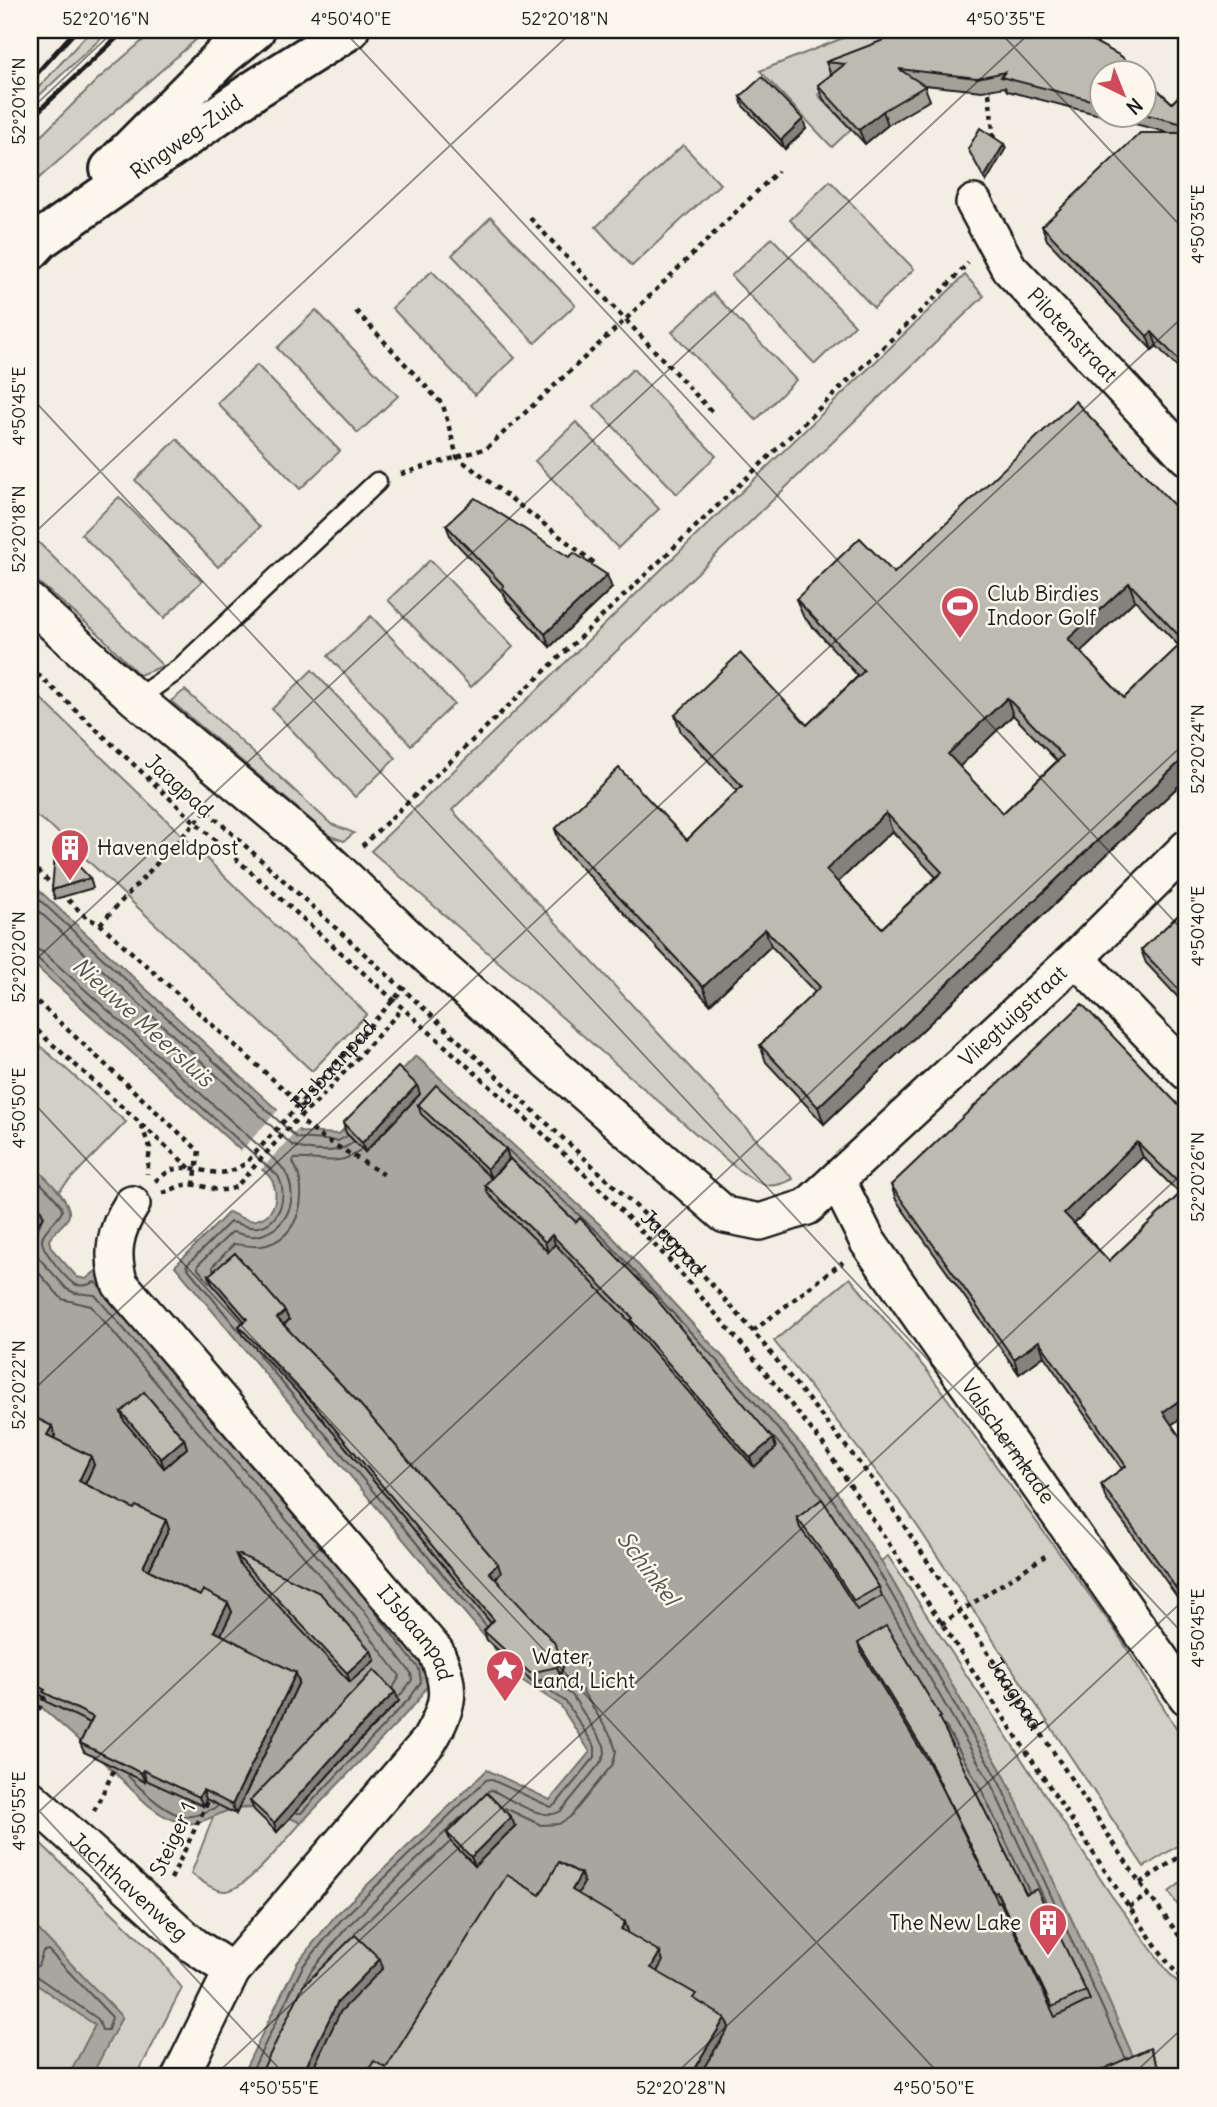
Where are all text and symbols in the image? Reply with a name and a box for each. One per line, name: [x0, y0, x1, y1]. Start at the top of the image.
text: 52°20'16"N: [62, 7, 150, 30]
text: 4°50'40"E: [311, 7, 391, 30]
text: 52°20'18"N: [521, 7, 609, 30]
text: 4°50'35"E: [966, 7, 1046, 30]
text: 52°20'16"N: [7, 57, 30, 145]
north arrow: [1088, 60, 1158, 130]
street label: Ringweg-Zuid: [125, 88, 248, 185]
text: N: [1122, 93, 1148, 120]
text: 4°50'35"E: [1186, 184, 1209, 264]
street label: Pilotenstraat: [1022, 282, 1124, 388]
text: 4°50'45"E: [7, 366, 30, 446]
text: 52°20'18"N: [7, 485, 30, 573]
place label: Club Birdies Indoor Golf: [987, 580, 1099, 631]
sports icon: Club Birdies Indoor Golf: [939, 585, 981, 640]
text: 52°20'24"N: [1186, 704, 1209, 794]
street label: Jaagpad: [140, 748, 219, 823]
building icon: Havengeldpost: [49, 827, 91, 882]
place label: Havengeldpost: [97, 834, 238, 861]
text: 4°50'40"E: [1186, 886, 1209, 966]
text: 52°20'20"N: [7, 911, 30, 1003]
water label: Nieuwe Meersluis: [67, 951, 221, 1094]
street label: Vliegtuigstraat: [953, 959, 1072, 1072]
street label: IJsbaanpad: [286, 1014, 381, 1117]
text: 4°50'50"E: [7, 1068, 30, 1148]
text: 52°20'26"N: [1186, 1132, 1209, 1222]
street label: Jaagpad: [635, 1204, 712, 1282]
text: 52°20'22"N: [7, 1340, 30, 1430]
street label: Valschermkade: [955, 1374, 1061, 1509]
water label: Schinkel: [611, 1525, 687, 1613]
street label: IJsbaanpad: [372, 1579, 459, 1683]
text: 4°50'45"E: [1186, 1588, 1209, 1668]
place label: Water, Land, Licht: [532, 1643, 635, 1694]
place icon: Water, Land, Licht: [484, 1648, 526, 1703]
street label: Jaagpad: [981, 1652, 1049, 1735]
text: 4°50'55"E: [7, 1771, 30, 1851]
street label: Steiger 1: [144, 1797, 202, 1880]
street label: Jachthavenweg: [65, 1827, 194, 1947]
building icon: The New Lake: [1027, 1902, 1069, 1957]
place label: The New Lake: [889, 1909, 1021, 1936]
text: 4°50'55"E: [239, 2076, 319, 2099]
text: 52°20'28"N: [636, 2076, 726, 2099]
text: 4°50'50"E: [894, 2076, 974, 2099]

